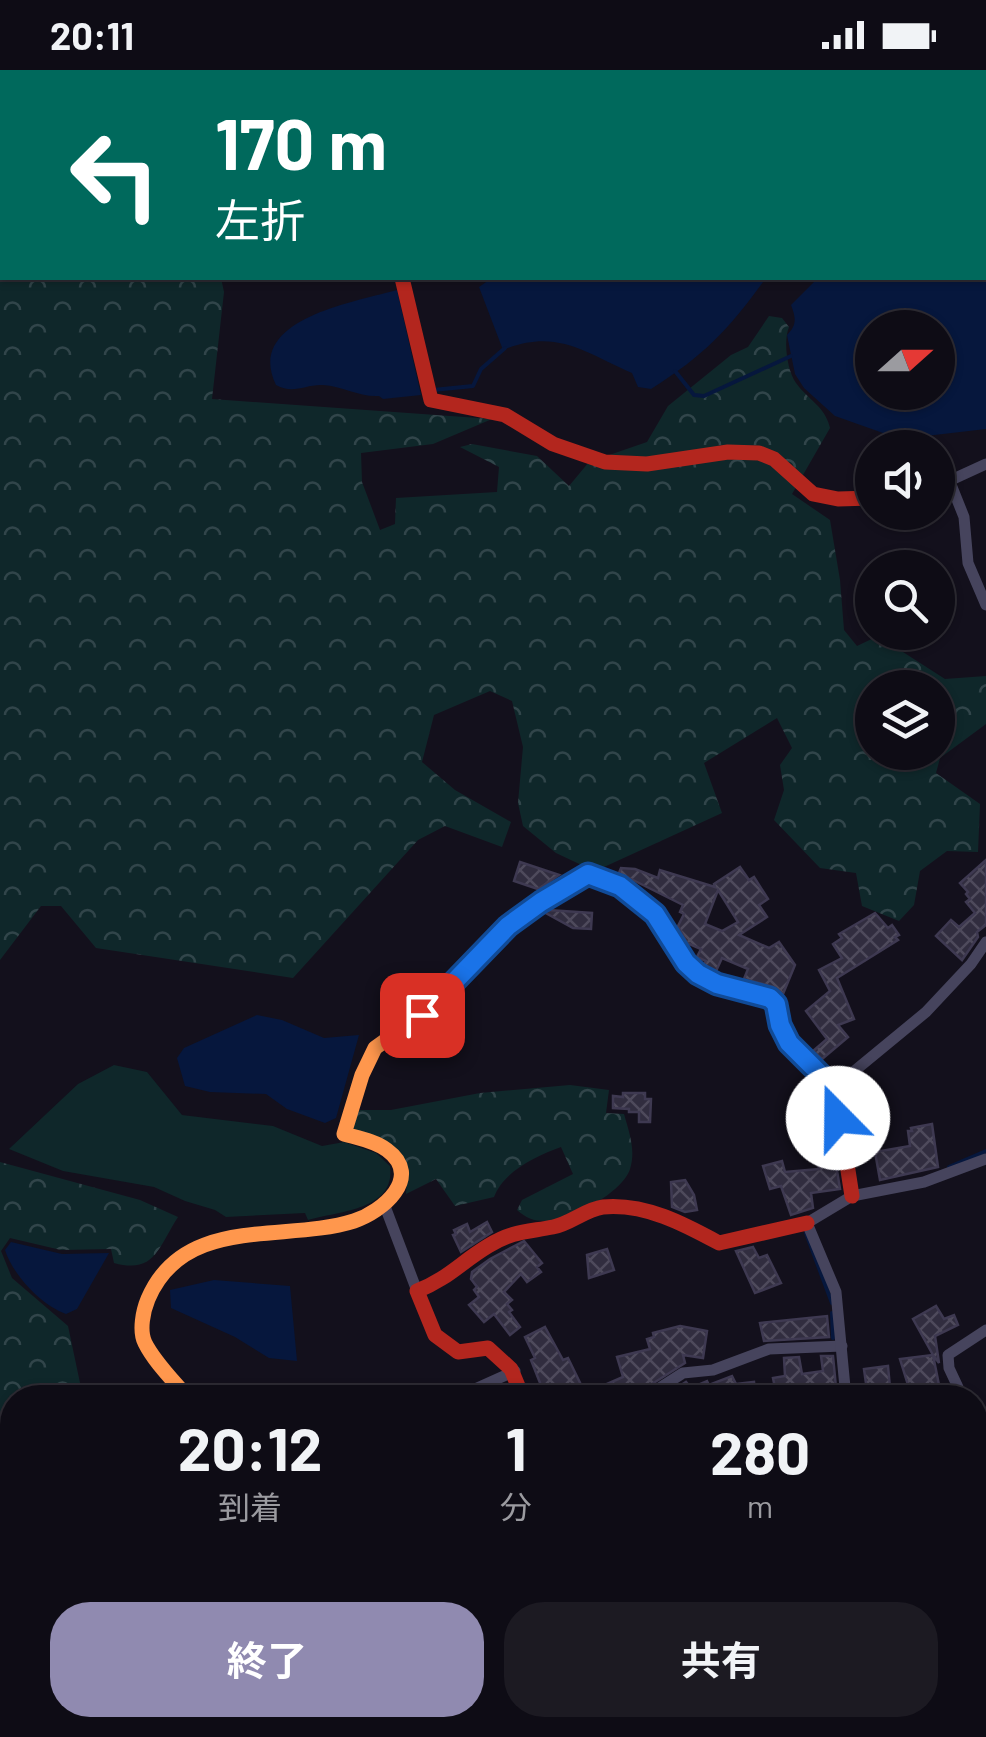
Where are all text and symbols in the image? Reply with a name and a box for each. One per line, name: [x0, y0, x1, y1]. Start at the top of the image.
text: 20:11: [50, 12, 134, 58]
text: 170 m: [215, 100, 387, 184]
icon: left: [50, 110, 180, 240]
text: 左折: [215, 192, 305, 246]
north arrow: [855, 310, 955, 410]
map controls: [855, 310, 955, 770]
button: sound: [855, 430, 955, 530]
button: search: [855, 550, 955, 650]
button: layers: [855, 670, 955, 770]
pin: [380, 973, 465, 1058]
icon: arrive: [395, 988, 450, 1043]
position arrow: [786, 1066, 890, 1170]
text: 20:12: [178, 1411, 322, 1483]
text: 1: [505, 1411, 527, 1483]
text: 280: [710, 1415, 810, 1487]
text: m: [747, 1486, 773, 1524]
text: 到着: [218, 1487, 282, 1525]
text: 分: [500, 1487, 532, 1525]
button: 終了: [50, 1602, 484, 1717]
button: 共有: [504, 1602, 938, 1717]

